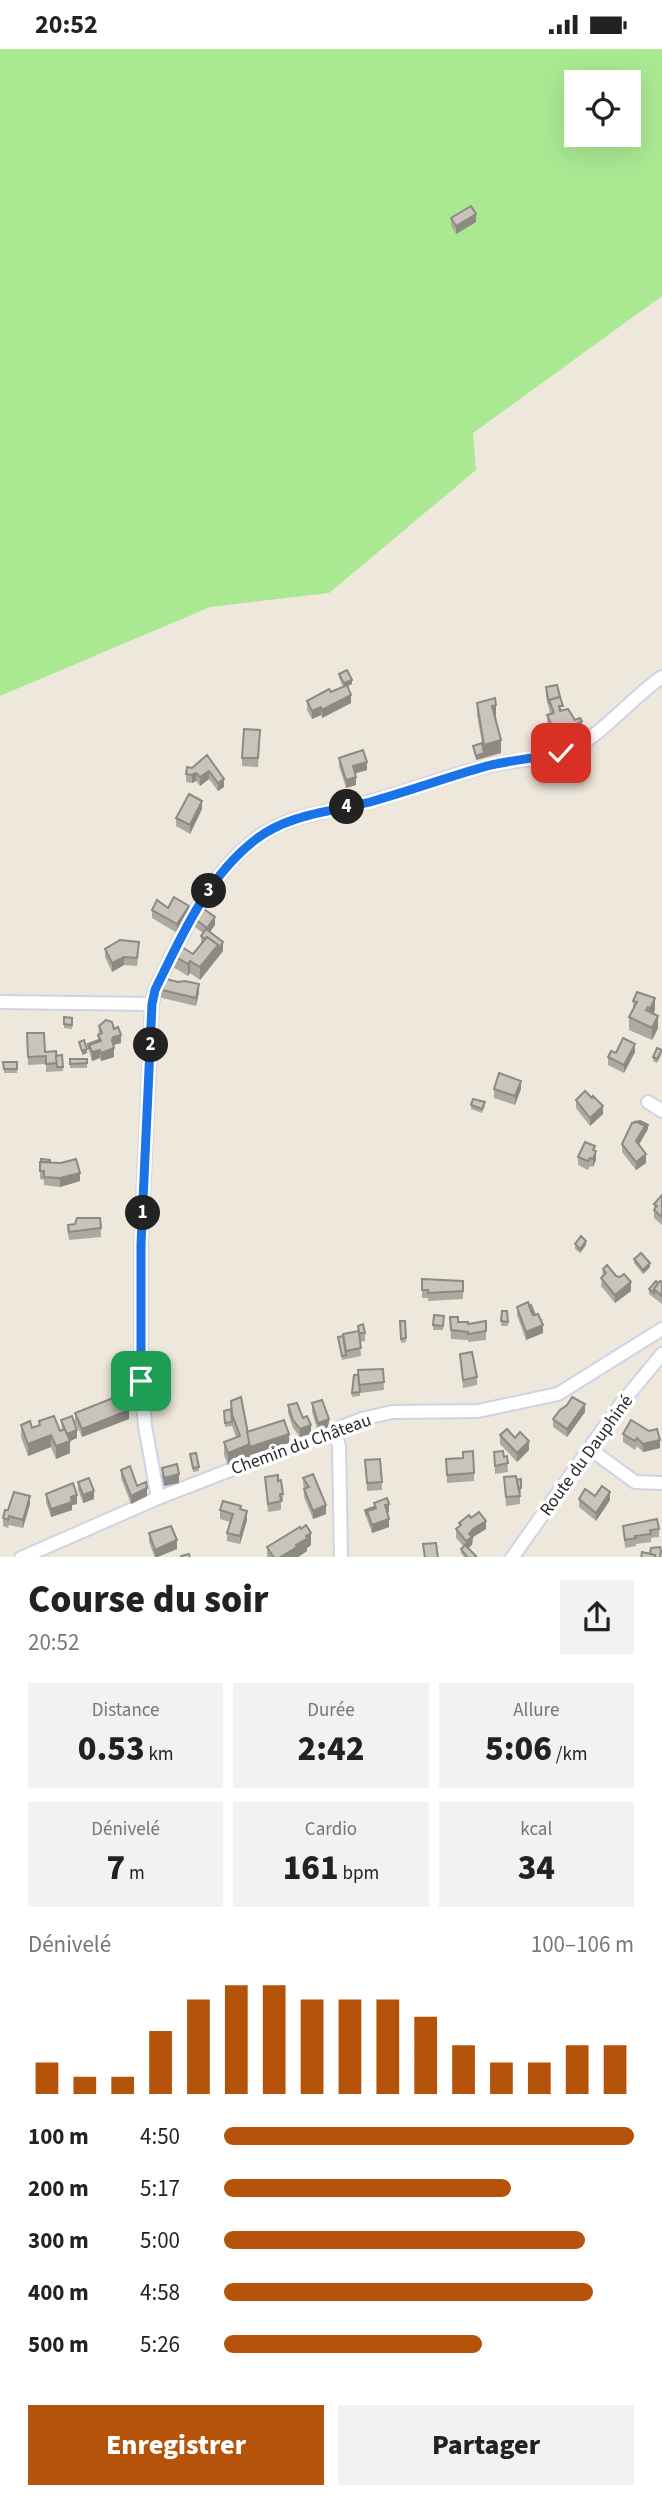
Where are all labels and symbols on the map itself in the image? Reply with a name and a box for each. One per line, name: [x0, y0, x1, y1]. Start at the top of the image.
pin: [531, 723, 591, 783]
pin: 4: [330, 789, 364, 825]
pin: 3: [192, 873, 227, 909]
pin: 2: [134, 1027, 168, 1063]
pin: 1: [125, 1195, 160, 1231]
pin: [111, 1351, 171, 1411]
street label: Route du Dauphiné: [534, 1390, 639, 1521]
street label: Chemin du Château: [228, 1408, 375, 1481]

